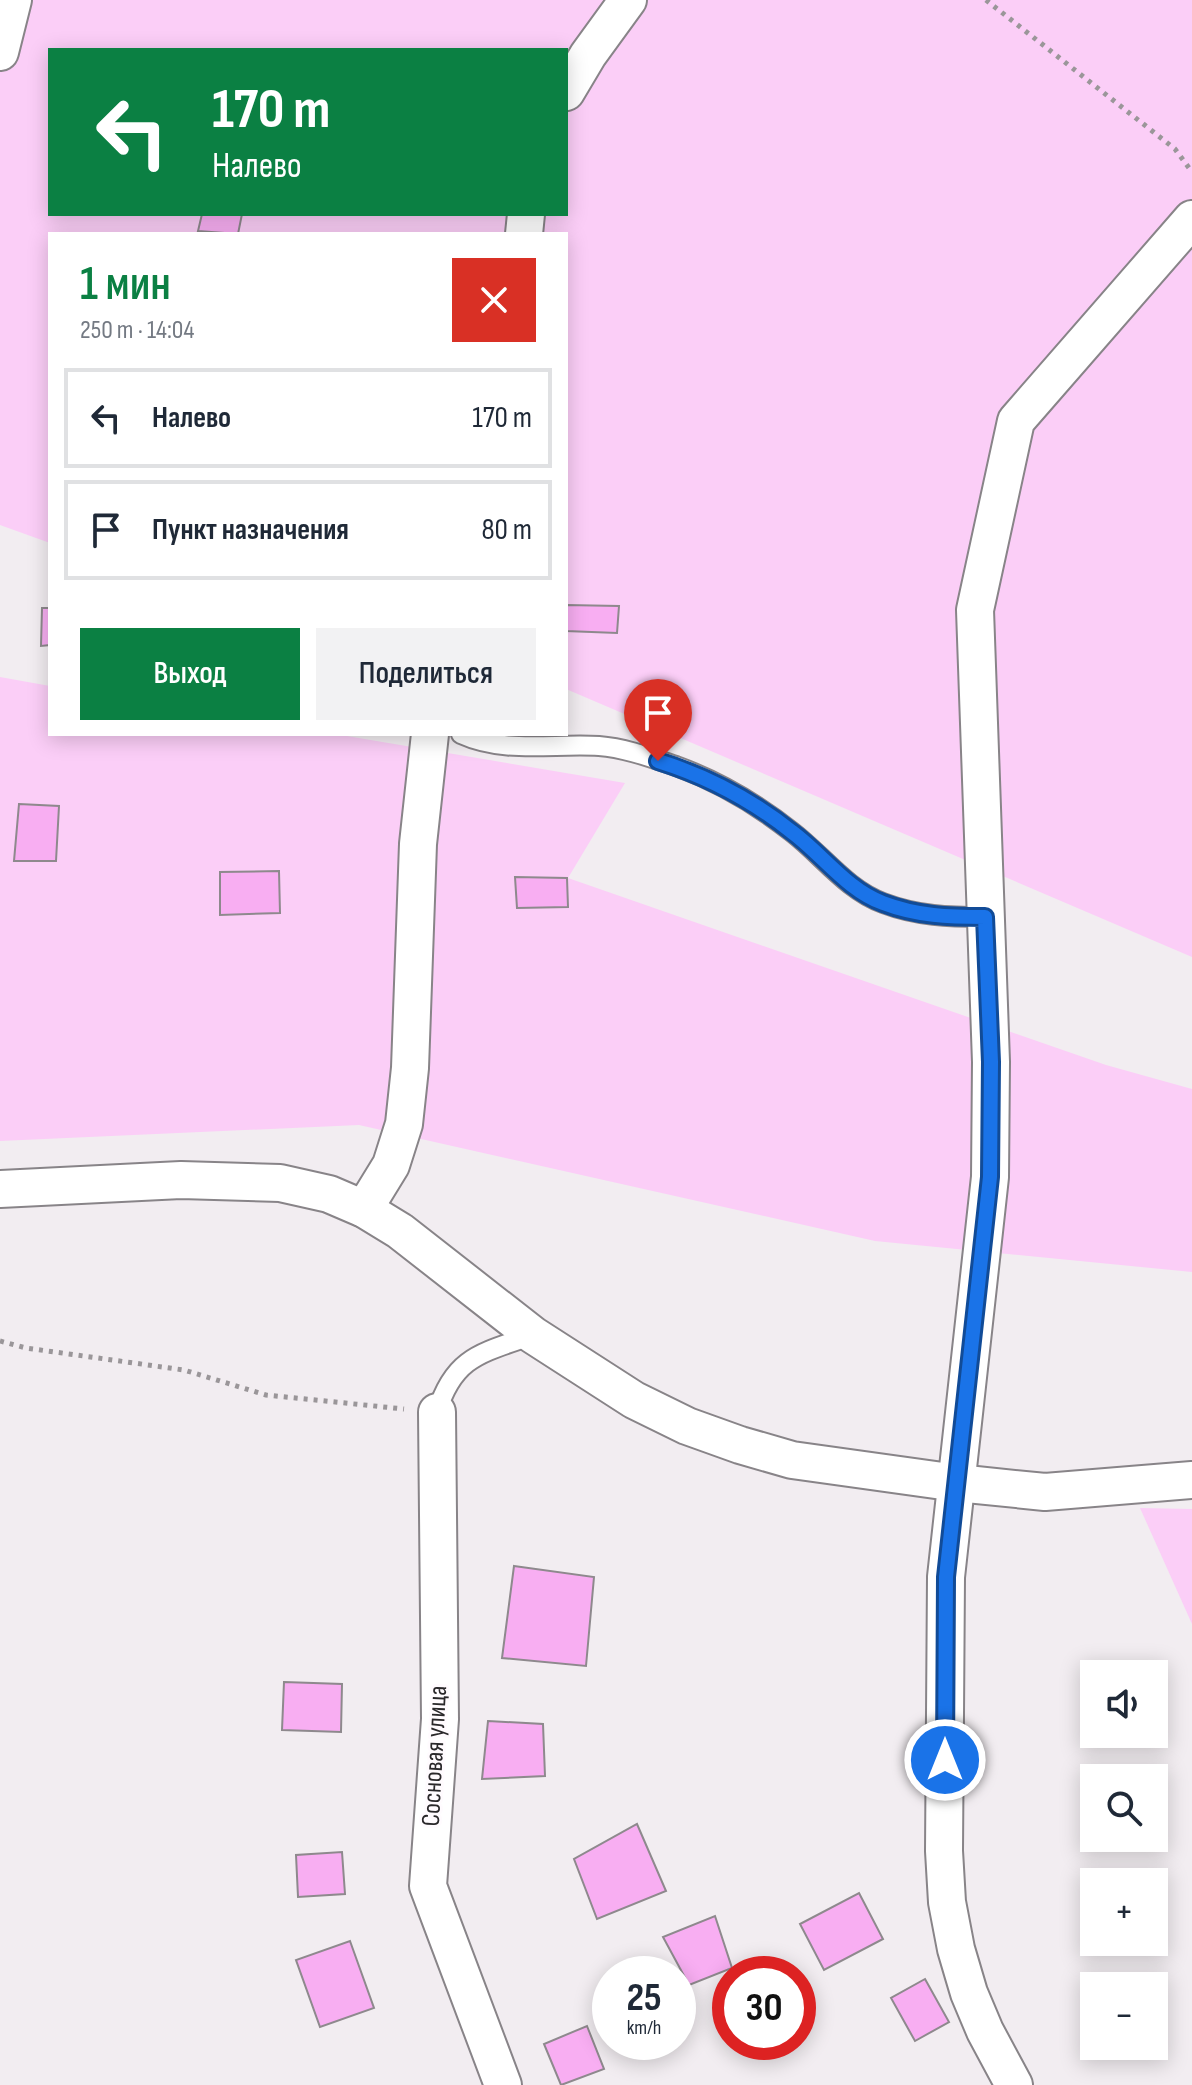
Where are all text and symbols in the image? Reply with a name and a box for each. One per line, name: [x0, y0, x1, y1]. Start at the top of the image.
text: 170 m: [212, 77, 330, 144]
icon: left: [80, 80, 184, 184]
text: Налево: [212, 145, 302, 188]
text: 1 мин: [80, 256, 171, 313]
button: close: [452, 258, 536, 342]
text: 250 m · 14:04: [80, 315, 194, 346]
icon: left: [84, 396, 128, 440]
text: Налево: [152, 400, 231, 436]
text: 170 m: [472, 400, 532, 436]
icon: arrive: [84, 508, 128, 552]
text: Пункт назначения: [152, 512, 349, 548]
text: 80 m: [481, 512, 532, 548]
button: Выход: [80, 628, 300, 720]
button: Поделиться: [316, 628, 536, 720]
pin: [624, 679, 692, 761]
icon: arrive: [636, 691, 680, 735]
map controls: [1080, 1660, 1168, 2060]
button: sound: [1080, 1660, 1168, 1748]
street label: Сосновая улица: [416, 1685, 454, 1827]
position arrow: [903, 1718, 987, 1802]
button: search: [1080, 1764, 1168, 1852]
button: +: [1080, 1868, 1168, 1956]
speed limit sign: 30: [712, 1956, 816, 2060]
button: −: [1080, 1972, 1168, 2060]
text: 25: [626, 1974, 662, 2022]
text: km/h: [627, 2016, 661, 2040]

